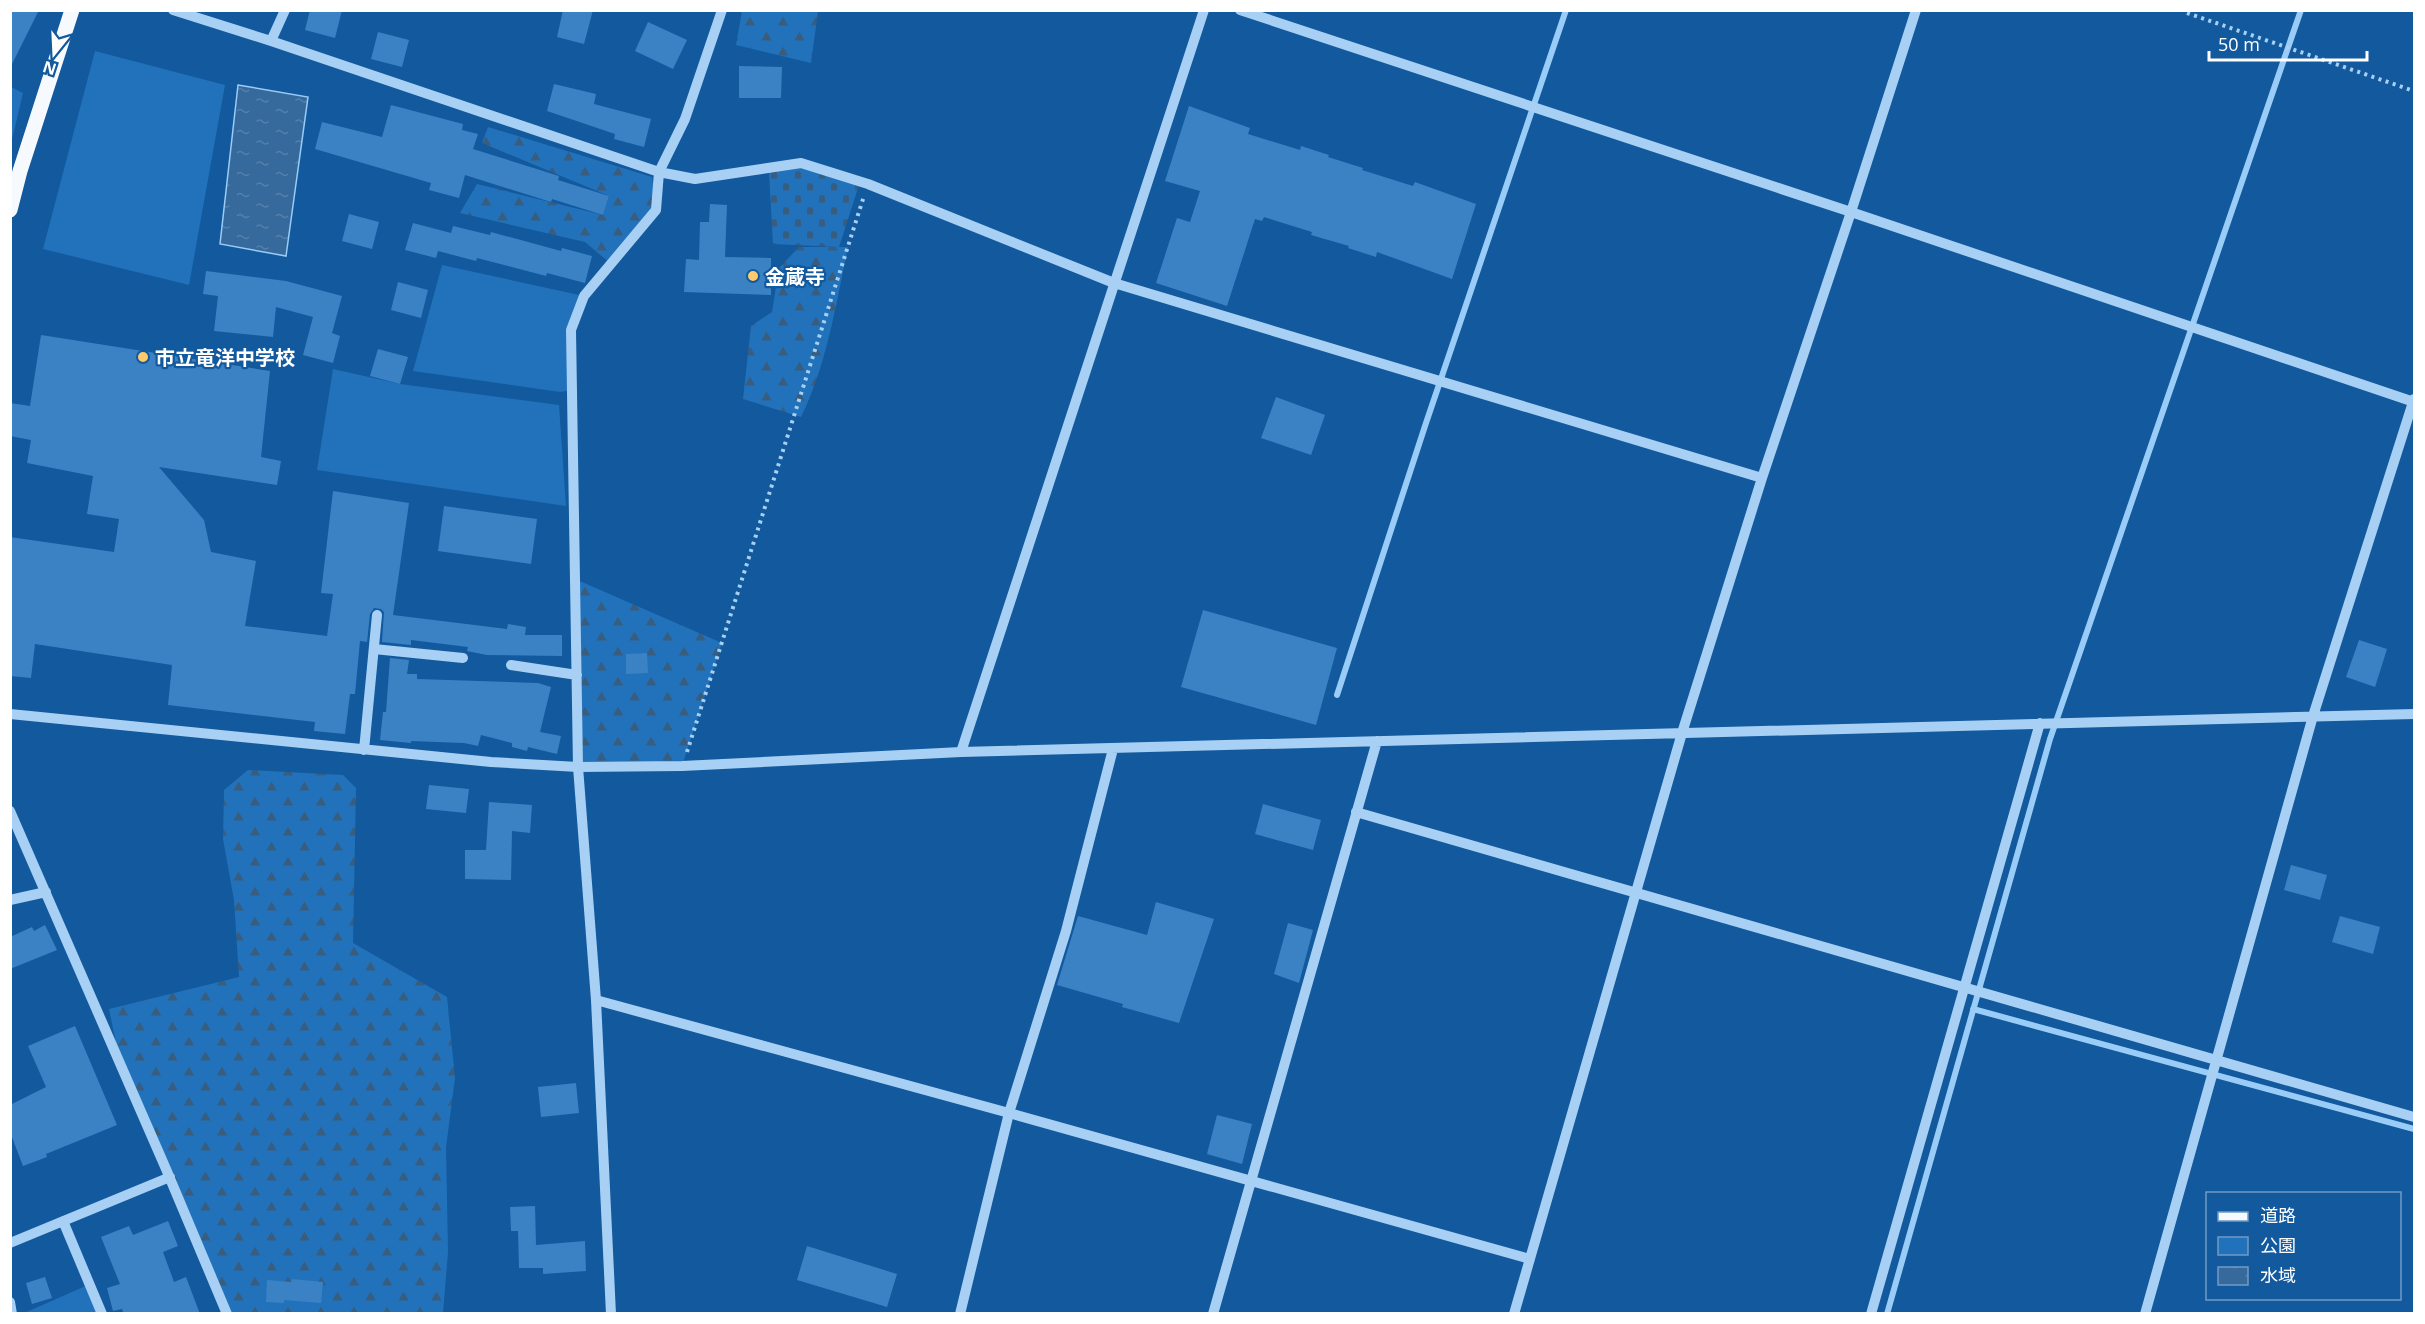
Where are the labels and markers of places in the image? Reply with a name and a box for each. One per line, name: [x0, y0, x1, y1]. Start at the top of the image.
place label: 金蔵寺: [765, 263, 825, 290]
marker: 金蔵寺: [746, 269, 760, 283]
place label: 市立竜洋中学校: [155, 344, 295, 371]
marker: 市立竜洋中学校: [136, 350, 150, 364]

